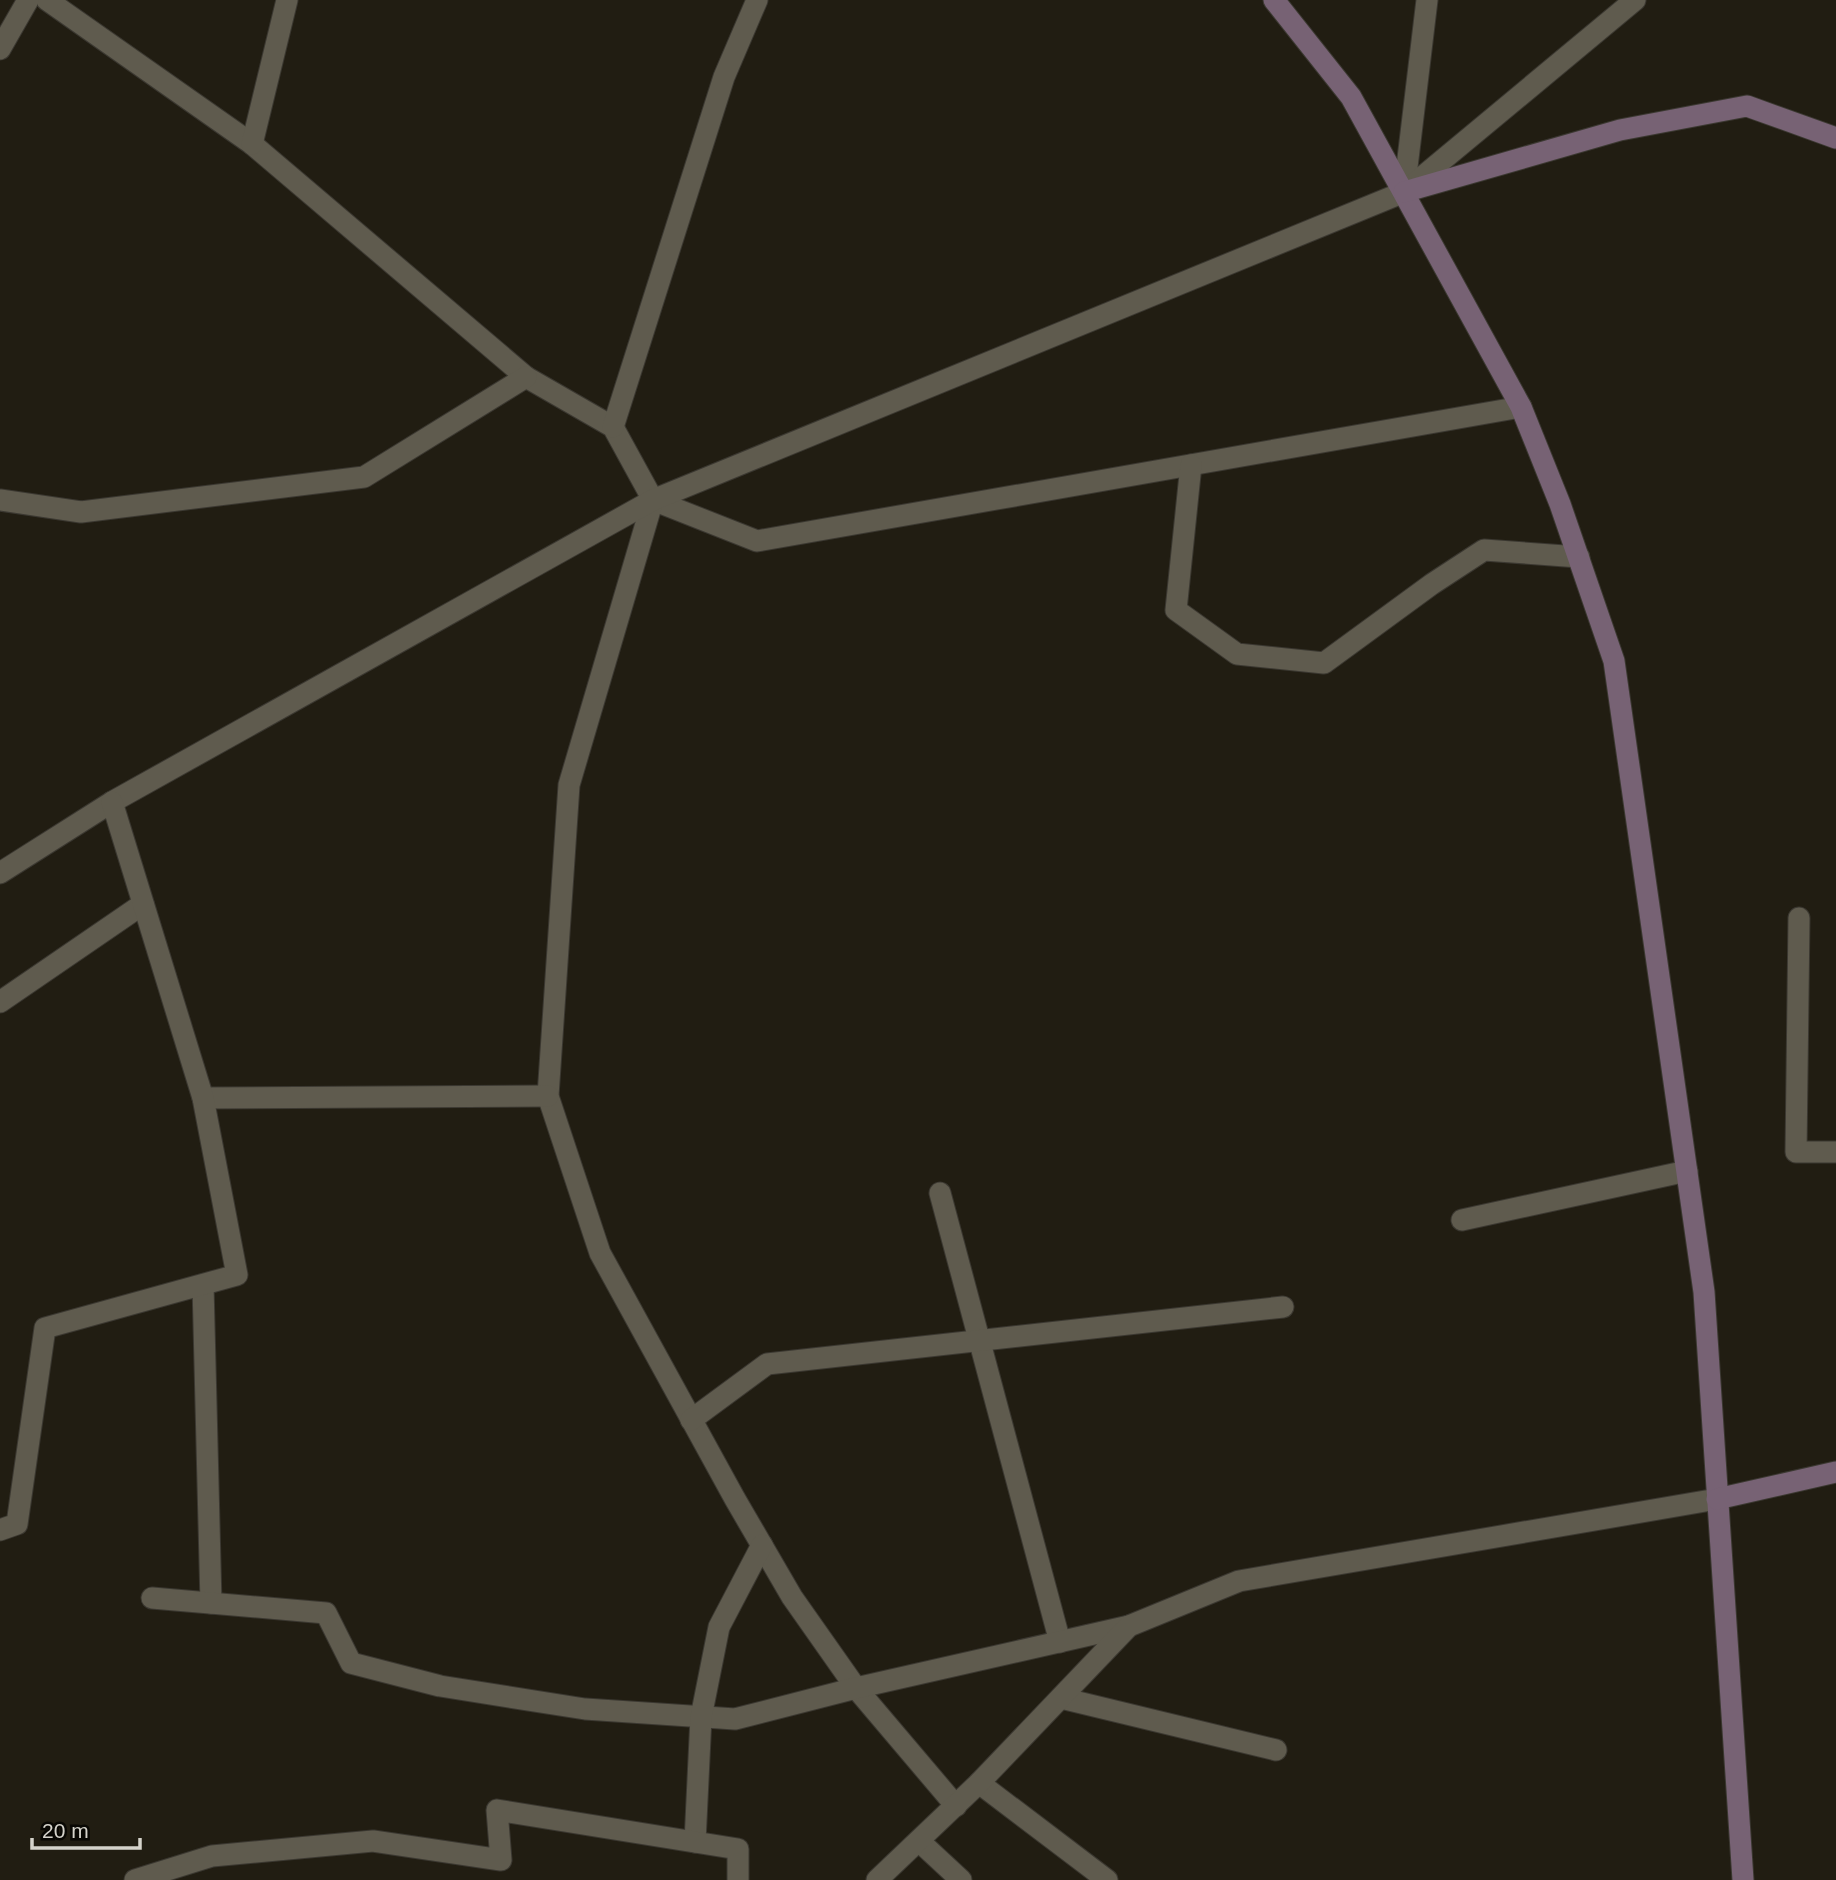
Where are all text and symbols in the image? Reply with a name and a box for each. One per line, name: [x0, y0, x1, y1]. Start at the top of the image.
scale bar: [32, 1806, 140, 1850]
text: 20 m: [42, 1819, 89, 1842]

